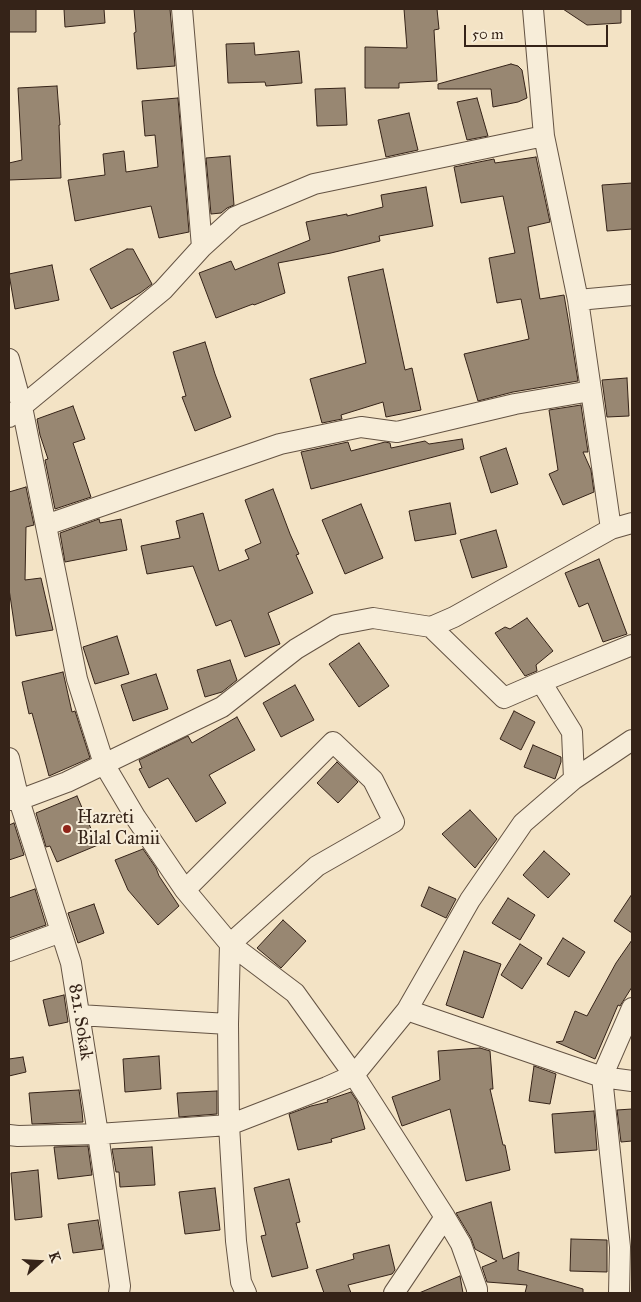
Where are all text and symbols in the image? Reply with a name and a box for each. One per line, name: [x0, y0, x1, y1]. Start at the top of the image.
scale bar: [466, 15, 610, 47]
text: 50 m: [472, 25, 504, 43]
place label: Hazreti Bilal Camii: [77, 808, 160, 851]
marker: Hazreti Bilal Camii: [61, 823, 73, 835]
street label: 821. Sokak: [63, 982, 97, 1062]
north arrow: [15, 1237, 65, 1287]
text: K: [45, 1249, 64, 1264]

